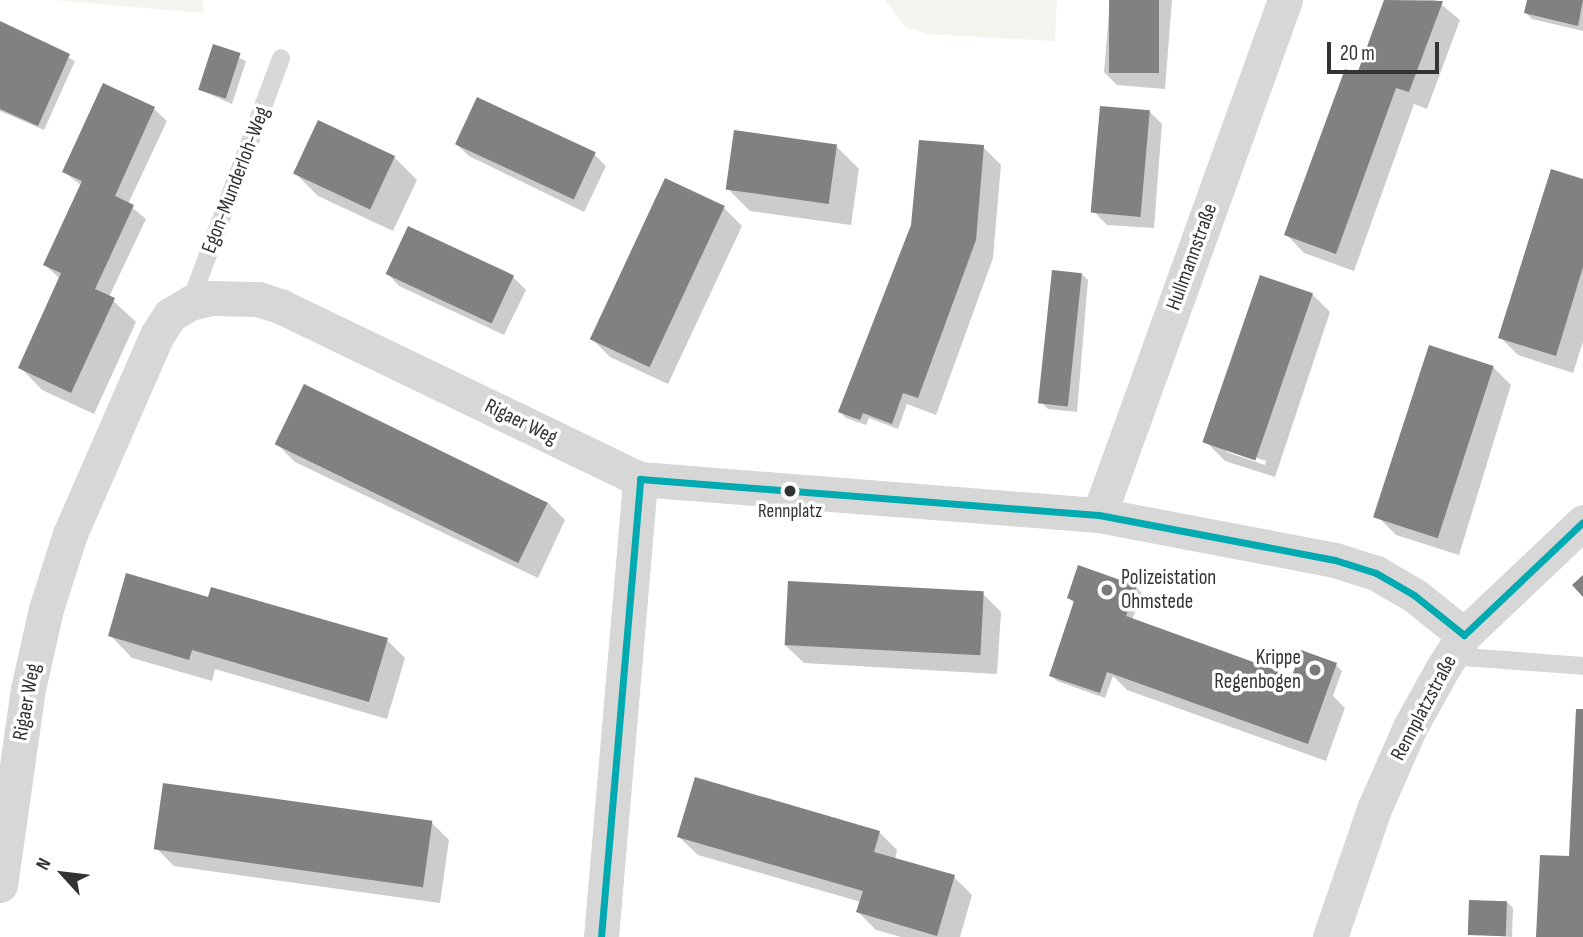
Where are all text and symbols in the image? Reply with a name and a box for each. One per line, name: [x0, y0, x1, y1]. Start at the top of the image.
scale bar: [1331, 28, 1443, 72]
text: 20 m: [1340, 41, 1375, 66]
street label: Egon-Munderloh-Weg: [197, 103, 275, 257]
street label: Hullmannstraße: [1161, 200, 1223, 314]
street label: Rigaer Weg: [481, 394, 561, 450]
marker: Rennplatz: [783, 484, 797, 498]
place label: Rennplatz: [758, 501, 822, 523]
place label: Polizeistation Ohmstede: [1121, 565, 1216, 615]
marker: Polizeistation Ohmstede: [1099, 582, 1115, 598]
place label: Krippe Regenbogen: [1214, 645, 1301, 695]
street label: Rennplatzstraße: [1386, 651, 1462, 765]
street label: Rigaer Weg: [8, 662, 46, 742]
marker: Krippe Regenbogen: [1307, 662, 1323, 678]
north arrow: [28, 839, 98, 909]
text: N: [31, 854, 56, 874]

